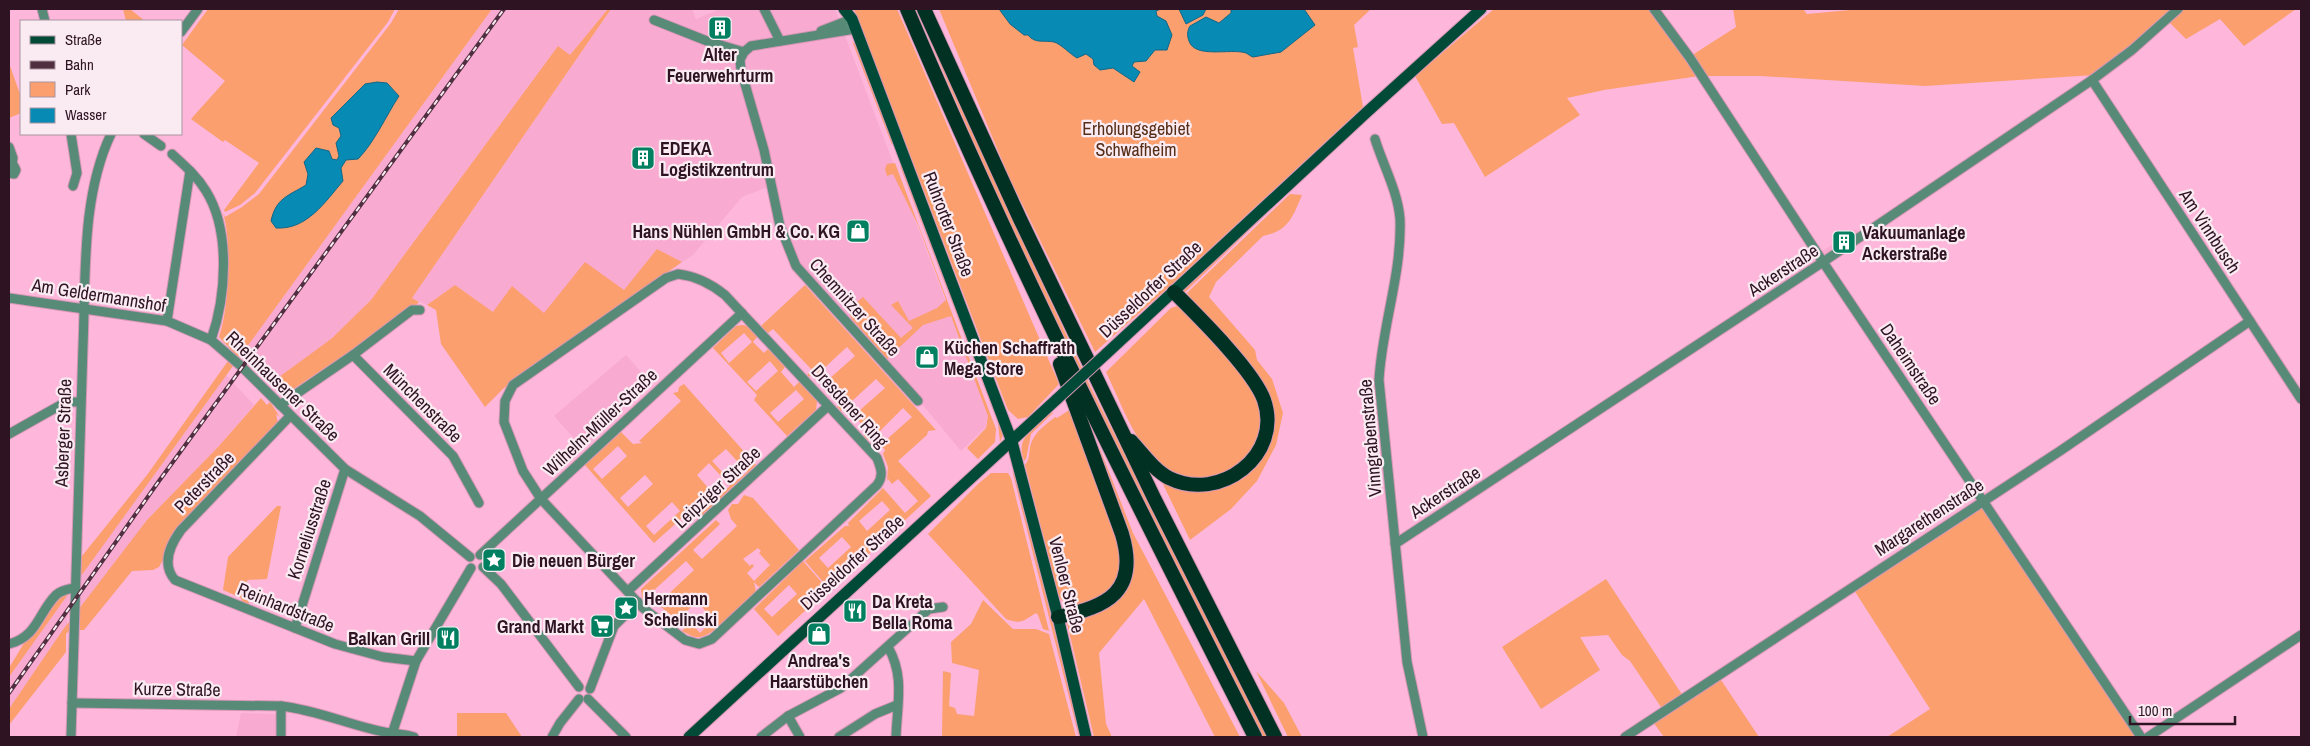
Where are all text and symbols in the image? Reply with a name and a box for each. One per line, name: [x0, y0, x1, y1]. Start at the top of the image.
building icon: Alter Feuerwehrturm: [707, 15, 733, 41]
legend: [20, 20, 182, 135]
text: Straße: [65, 29, 102, 50]
place label: Alter Feuerwehrturm: [667, 42, 773, 88]
text: Bahn: [65, 54, 94, 75]
text: Park: [65, 79, 91, 100]
text: Wasser: [65, 104, 106, 125]
park label: Erholungsgebiet Schwafheim: [1082, 116, 1190, 162]
place label: EDEKA Logistikzentrum: [660, 136, 774, 182]
building icon: EDEKA Logistikzentrum: [630, 145, 656, 171]
street label: Ruhrorter Straße: [917, 168, 981, 280]
street label: Am Vinnbusch: [2173, 183, 2247, 278]
shop icon: Hans Nühlen GmbH & Co. KG: [845, 218, 871, 244]
place label: Hans Nühlen GmbH & Co. KG: [633, 219, 840, 244]
place label: Vakuumanlage Ackerstraße: [1862, 220, 1965, 266]
building icon: Vakuumanlage Ackerstraße: [1831, 229, 1857, 255]
street label: Düsseldorfer Straße: [1093, 235, 1207, 343]
street label: Ackerstraße: [1742, 238, 1823, 303]
street label: Chemnitzer Straße: [804, 252, 906, 362]
street label: Am Geldermannshof: [29, 272, 169, 318]
street label: Daheimstraße: [1874, 318, 1948, 410]
street label: Rheinhausener Straße: [221, 325, 345, 447]
place label: Küchen Schaffrath Mega Store: [944, 335, 1075, 381]
shop icon: Küchen Schaffrath Mega Store: [914, 344, 940, 370]
street label: Münchenstraße: [378, 358, 468, 448]
street label: Dresdener Ring: [806, 359, 895, 454]
street label: Wilhelm-Müller-Straße: [537, 363, 663, 481]
street label: Asberger Straße: [49, 378, 77, 489]
street label: Vinngrabenstraße: [1352, 378, 1388, 498]
street label: Leipziger Straße: [668, 440, 766, 534]
street label: Peterstraße: [168, 446, 240, 518]
street label: Ackerstraße: [1404, 460, 1485, 525]
street label: Margarethenstraße: [1870, 472, 1988, 562]
street label: Korneliusstraße: [281, 476, 337, 582]
street label: Düsseldorfer Straße: [795, 509, 909, 615]
street label: Venloer Straße: [1043, 534, 1091, 636]
place icon: Die neuen Bürger: [481, 547, 507, 573]
place label: Die neuen Bürger: [512, 548, 635, 573]
street label: Reinhardstraße: [234, 576, 338, 638]
place label: Hermann Schelinski: [644, 586, 717, 632]
place label: Da Kreta Bella Roma: [872, 589, 953, 635]
place icon: Hermann Schelinski: [613, 595, 639, 621]
restaurant icon: Da Kreta Bella Roma: [842, 598, 868, 624]
supermarket icon: Grand Markt: [589, 613, 615, 639]
place label: Grand Markt: [497, 614, 584, 639]
shop icon: Andrea's Haarstübchen: [806, 621, 832, 647]
restaurant icon: Balkan Grill: [435, 625, 461, 651]
place label: Balkan Grill: [348, 626, 430, 651]
place label: Andrea's Haarstübchen: [770, 648, 868, 694]
street label: Kurze Straße: [133, 676, 221, 702]
scale bar: [2130, 694, 2235, 726]
text: 100 m: [2138, 700, 2172, 721]

